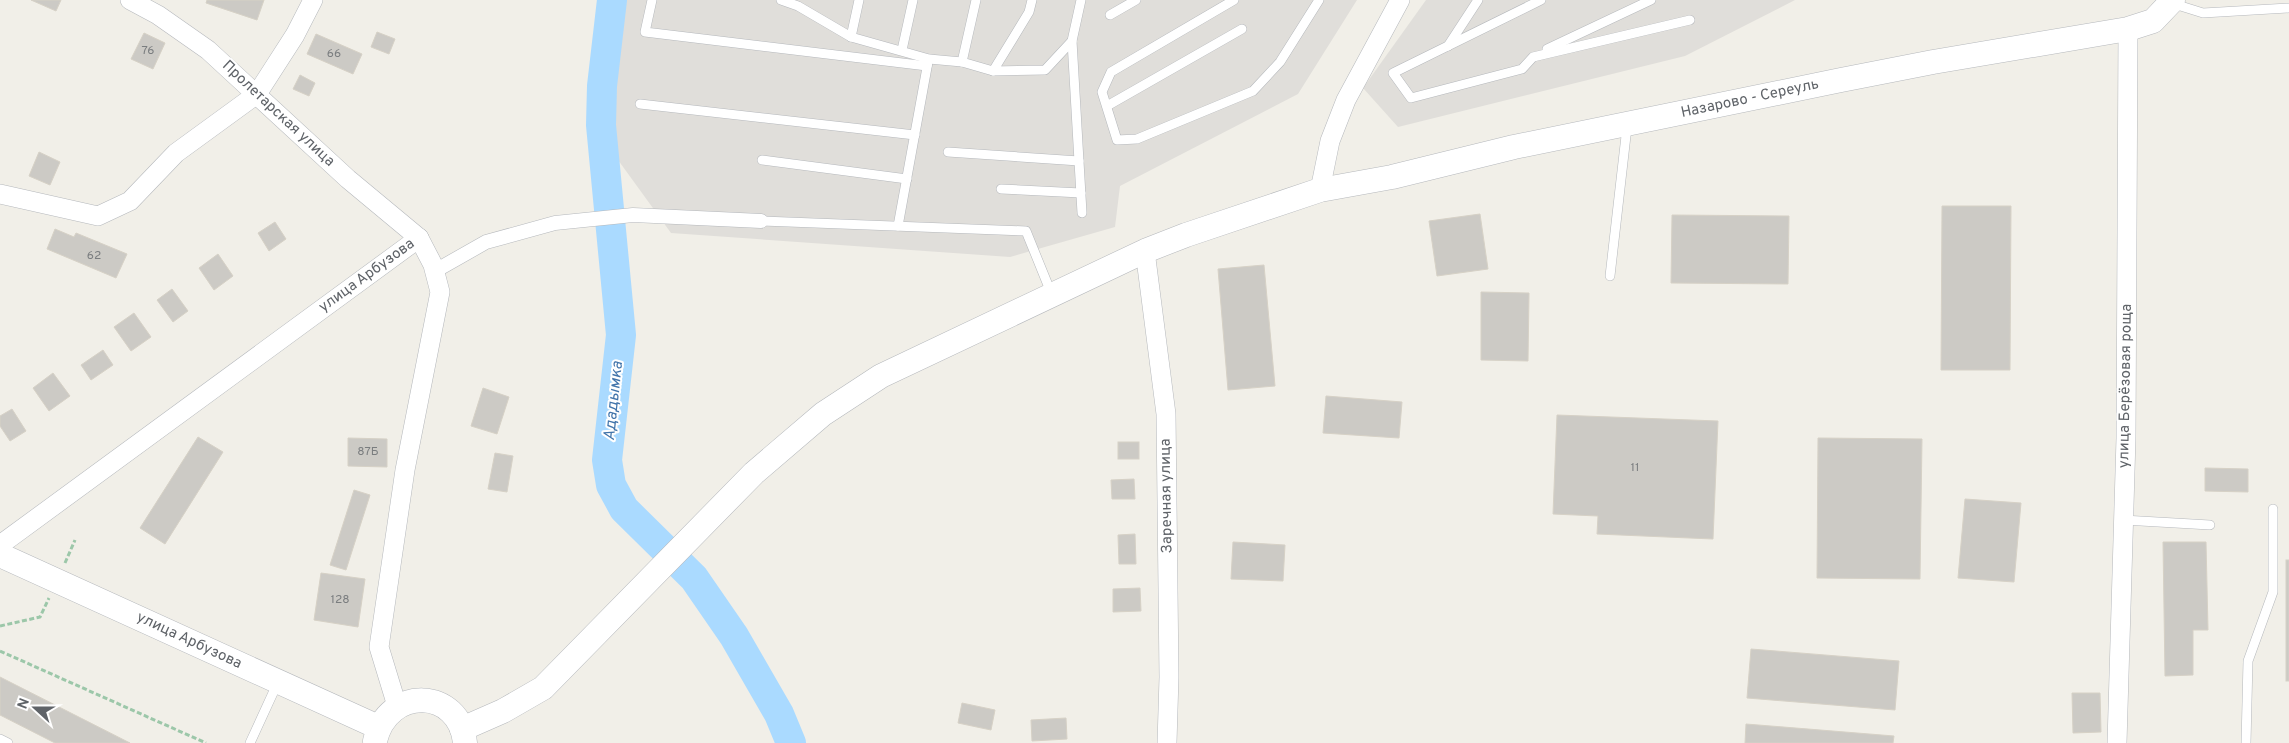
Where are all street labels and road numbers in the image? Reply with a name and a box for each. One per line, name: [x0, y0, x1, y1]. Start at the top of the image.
street label: Пролетарская улица: [218, 57, 338, 171]
street label: Назарово - Сереуль: [1679, 75, 1821, 123]
street label: улица Арбузова: [315, 235, 419, 317]
street label: улица Берёзовая роща: [2115, 304, 2137, 468]
street label: Заречная улица: [1156, 438, 1178, 554]
street label: улица Арбузова: [133, 608, 245, 674]

